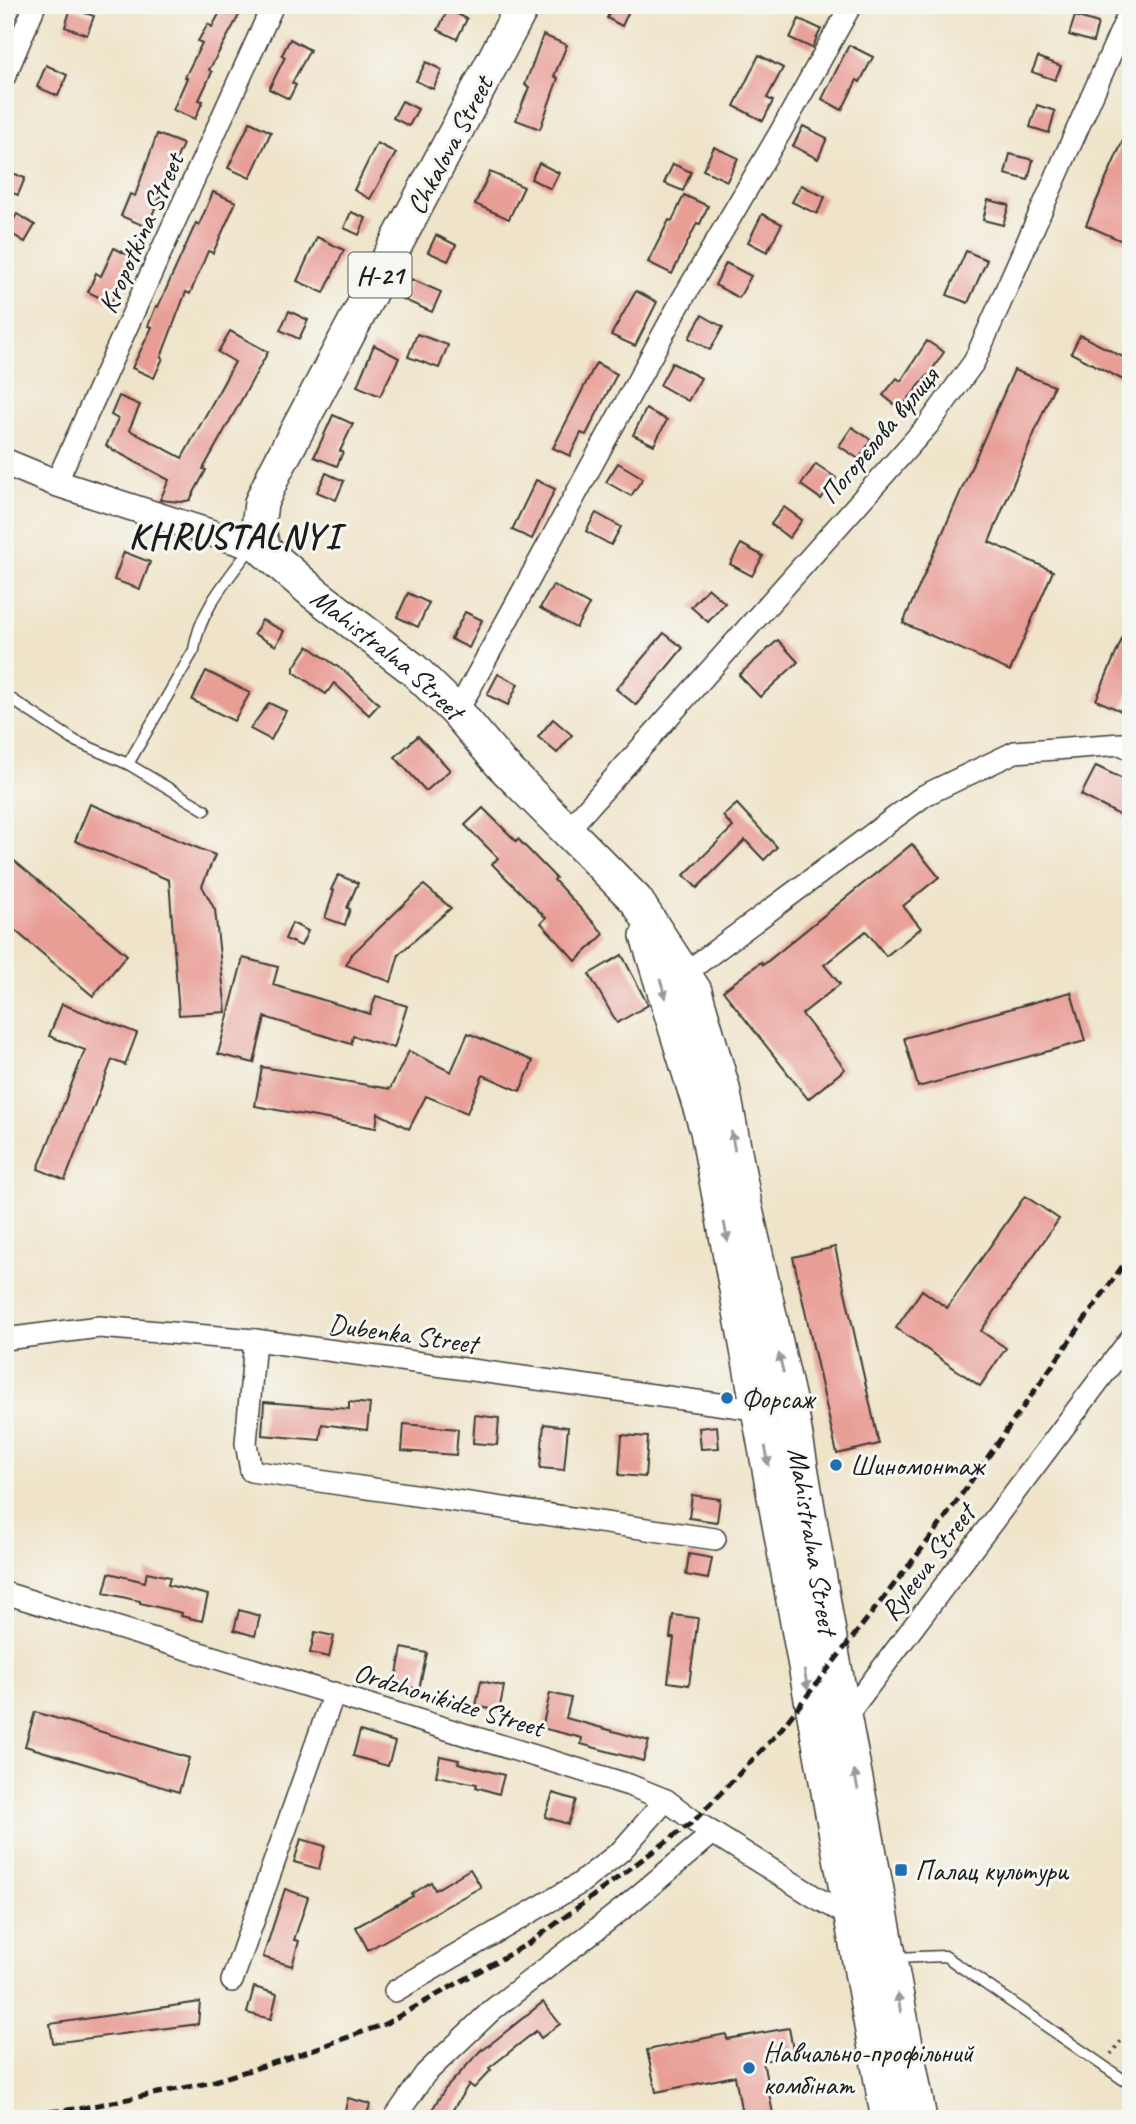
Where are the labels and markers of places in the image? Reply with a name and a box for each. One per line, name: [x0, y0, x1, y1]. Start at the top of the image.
place label: Форсаж: [741, 1381, 817, 1416]
marker: Форсаж: [719, 1390, 735, 1406]
place label: Шиномонтаж: [850, 1448, 987, 1483]
marker: Шиномонтаж: [828, 1457, 844, 1473]
place label: Палац культури: [915, 1853, 1070, 1888]
marker: Палац культури: [893, 1862, 909, 1878]
place label: Навчально-профільний комбінат: [763, 2035, 975, 2102]
marker: Навчально-профільний комбінат: [741, 2060, 757, 2076]

